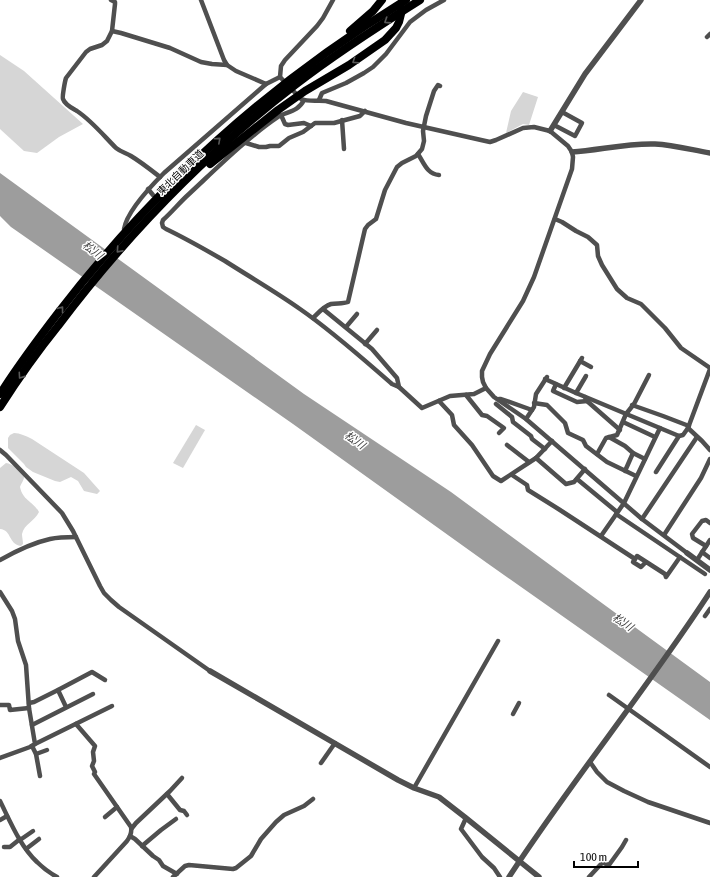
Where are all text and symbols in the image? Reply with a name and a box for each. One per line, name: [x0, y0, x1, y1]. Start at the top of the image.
one-way arrow: [384, 16, 391, 23]
one-way arrow: [352, 56, 359, 64]
one-way arrow: [213, 137, 221, 144]
street label: 東北自動車道: [155, 148, 206, 197]
water label: 松川: [81, 239, 106, 262]
one-way arrow: [117, 245, 124, 252]
one-way arrow: [56, 307, 63, 314]
one-way arrow: [19, 371, 26, 378]
water label: 松川: [343, 429, 368, 452]
water label: 松川: [611, 611, 636, 634]
scale bar: [574, 843, 638, 869]
text: 100 m: [580, 850, 607, 864]

